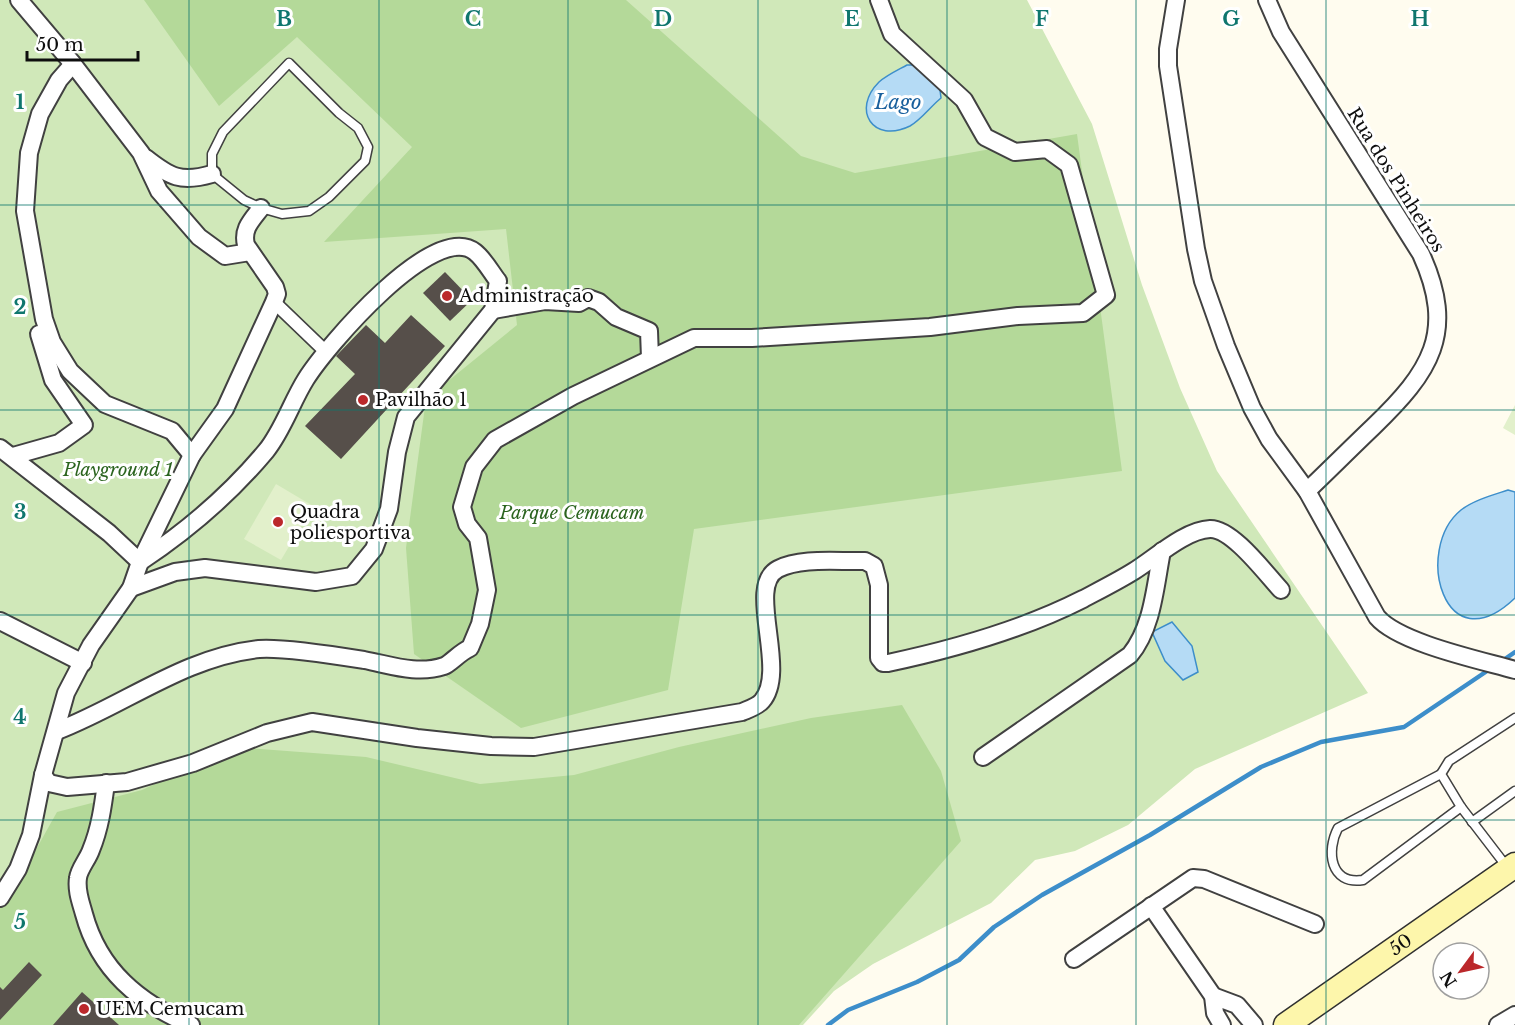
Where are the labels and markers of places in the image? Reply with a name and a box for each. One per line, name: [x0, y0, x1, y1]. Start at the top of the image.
place label: Administração: [458, 285, 594, 307]
marker: Administração: [440, 289, 454, 303]
place label: Pavilhão 1: [375, 389, 467, 411]
marker: Pavilhão 1: [356, 393, 370, 407]
place label: Quadra poliesportiva: [290, 501, 411, 544]
marker: Quadra poliesportiva: [271, 515, 285, 529]
place label: UEM Cemucam: [96, 998, 244, 1020]
marker: UEM Cemucam: [77, 1002, 91, 1016]

